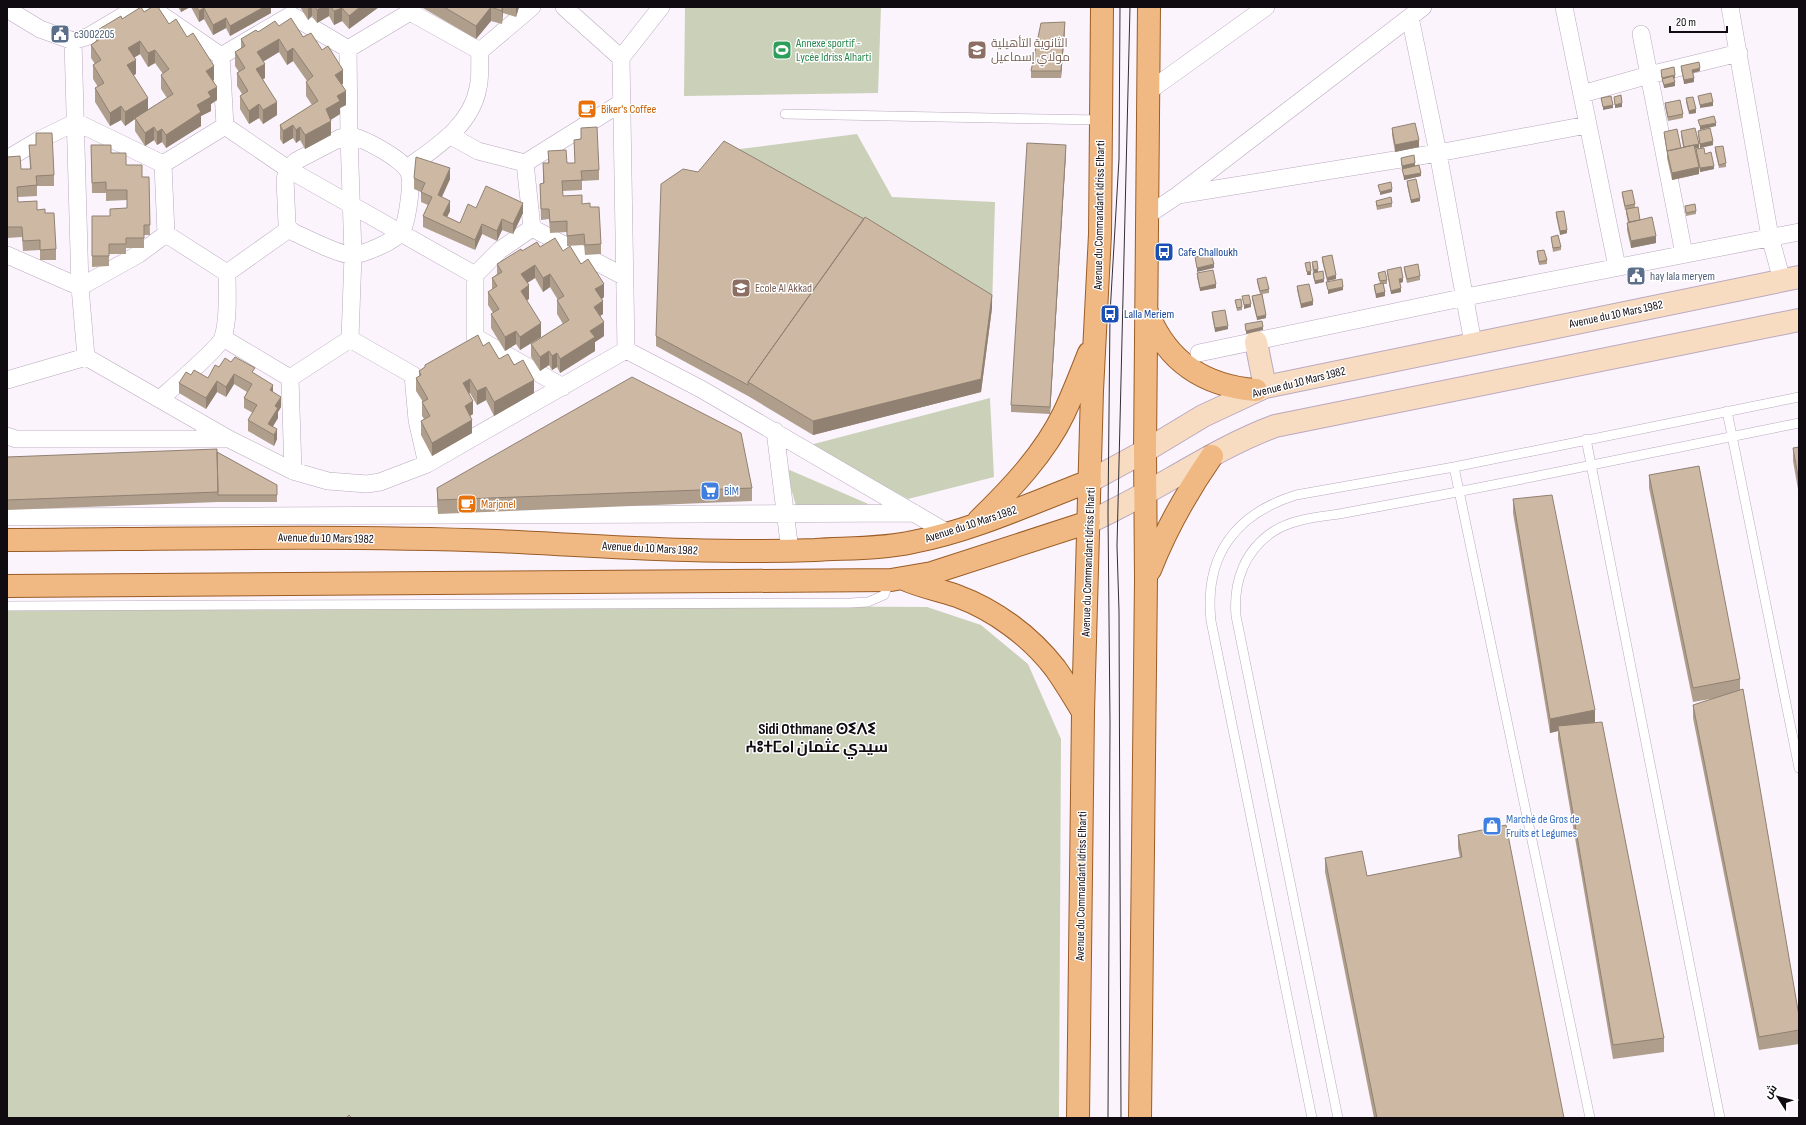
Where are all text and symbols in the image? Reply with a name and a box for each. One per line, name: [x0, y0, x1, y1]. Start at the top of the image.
scale bar: [1670, 8, 1727, 34]
text: 20 m: [1676, 15, 1696, 30]
public building icon: c3002205: [49, 23, 71, 45]
place label: c3002205: [74, 27, 115, 42]
place label: الثانوية التأهيلية مولاي إسماعيل: [991, 35, 1070, 67]
place label: Annexe sportif - Lycée Idriss Alharti: [795, 36, 871, 65]
sports icon: Annexe sportif - Lycée Idriss Alharti: [771, 39, 793, 61]
school or university icon: الثانوية التأهيلية مولاي إسماعيل: [966, 39, 988, 61]
cafe icon: Biker's Coffee: [576, 98, 598, 120]
place label: Biker's Coffee: [601, 102, 657, 117]
street label: Avenue du Commandant Idriss Elharti: [1091, 140, 1108, 291]
bus stop icon: Cafe Challoukh: [1153, 241, 1175, 263]
place label: Cafe Challoukh: [1178, 245, 1238, 260]
public building icon: hay lala meryem: [1625, 265, 1647, 287]
place label: hay lala meryem: [1650, 269, 1715, 284]
school or university icon: Ecole Al Akkad: [730, 277, 752, 299]
place label: Ecole Al Akkad: [755, 281, 812, 296]
street label: Avenue du 10 Mars 1982: [1567, 297, 1665, 332]
bus stop icon: Lalla Meriem: [1099, 303, 1121, 325]
place label: Lalla Meriem: [1124, 307, 1175, 322]
street label: Avenue du 10 Mars 1982: [1250, 364, 1347, 402]
supermarket icon: BİM: [699, 480, 721, 502]
place label: BİM: [724, 484, 739, 499]
street label: Avenue du Commandant Idriss Elharti: [1078, 487, 1099, 638]
cafe icon: Marjonel: [456, 493, 478, 515]
place label: Marjonel: [481, 497, 516, 512]
street label: Avenue du 10 Mars 1982: [922, 503, 1019, 547]
street label: Avenue du 10 Mars 1982: [277, 530, 374, 547]
street label: Avenue du 10 Mars 1982: [601, 538, 698, 558]
district label: Sidi Othmane ⵙⵉⴷⵉ ⵄⵓⵜⵎⴰⵏ سيدي عثمان: [746, 720, 888, 759]
street label: Avenue du Commandant Idriss Elharti: [1073, 811, 1090, 962]
place label: Marché de Gros de Fruits et Legumes: [1506, 812, 1580, 841]
shop icon: Marché de Gros de Fruits et Legumes: [1481, 815, 1503, 837]
north arrow: [1758, 1077, 1798, 1117]
text: ش: [1761, 1082, 1780, 1101]

